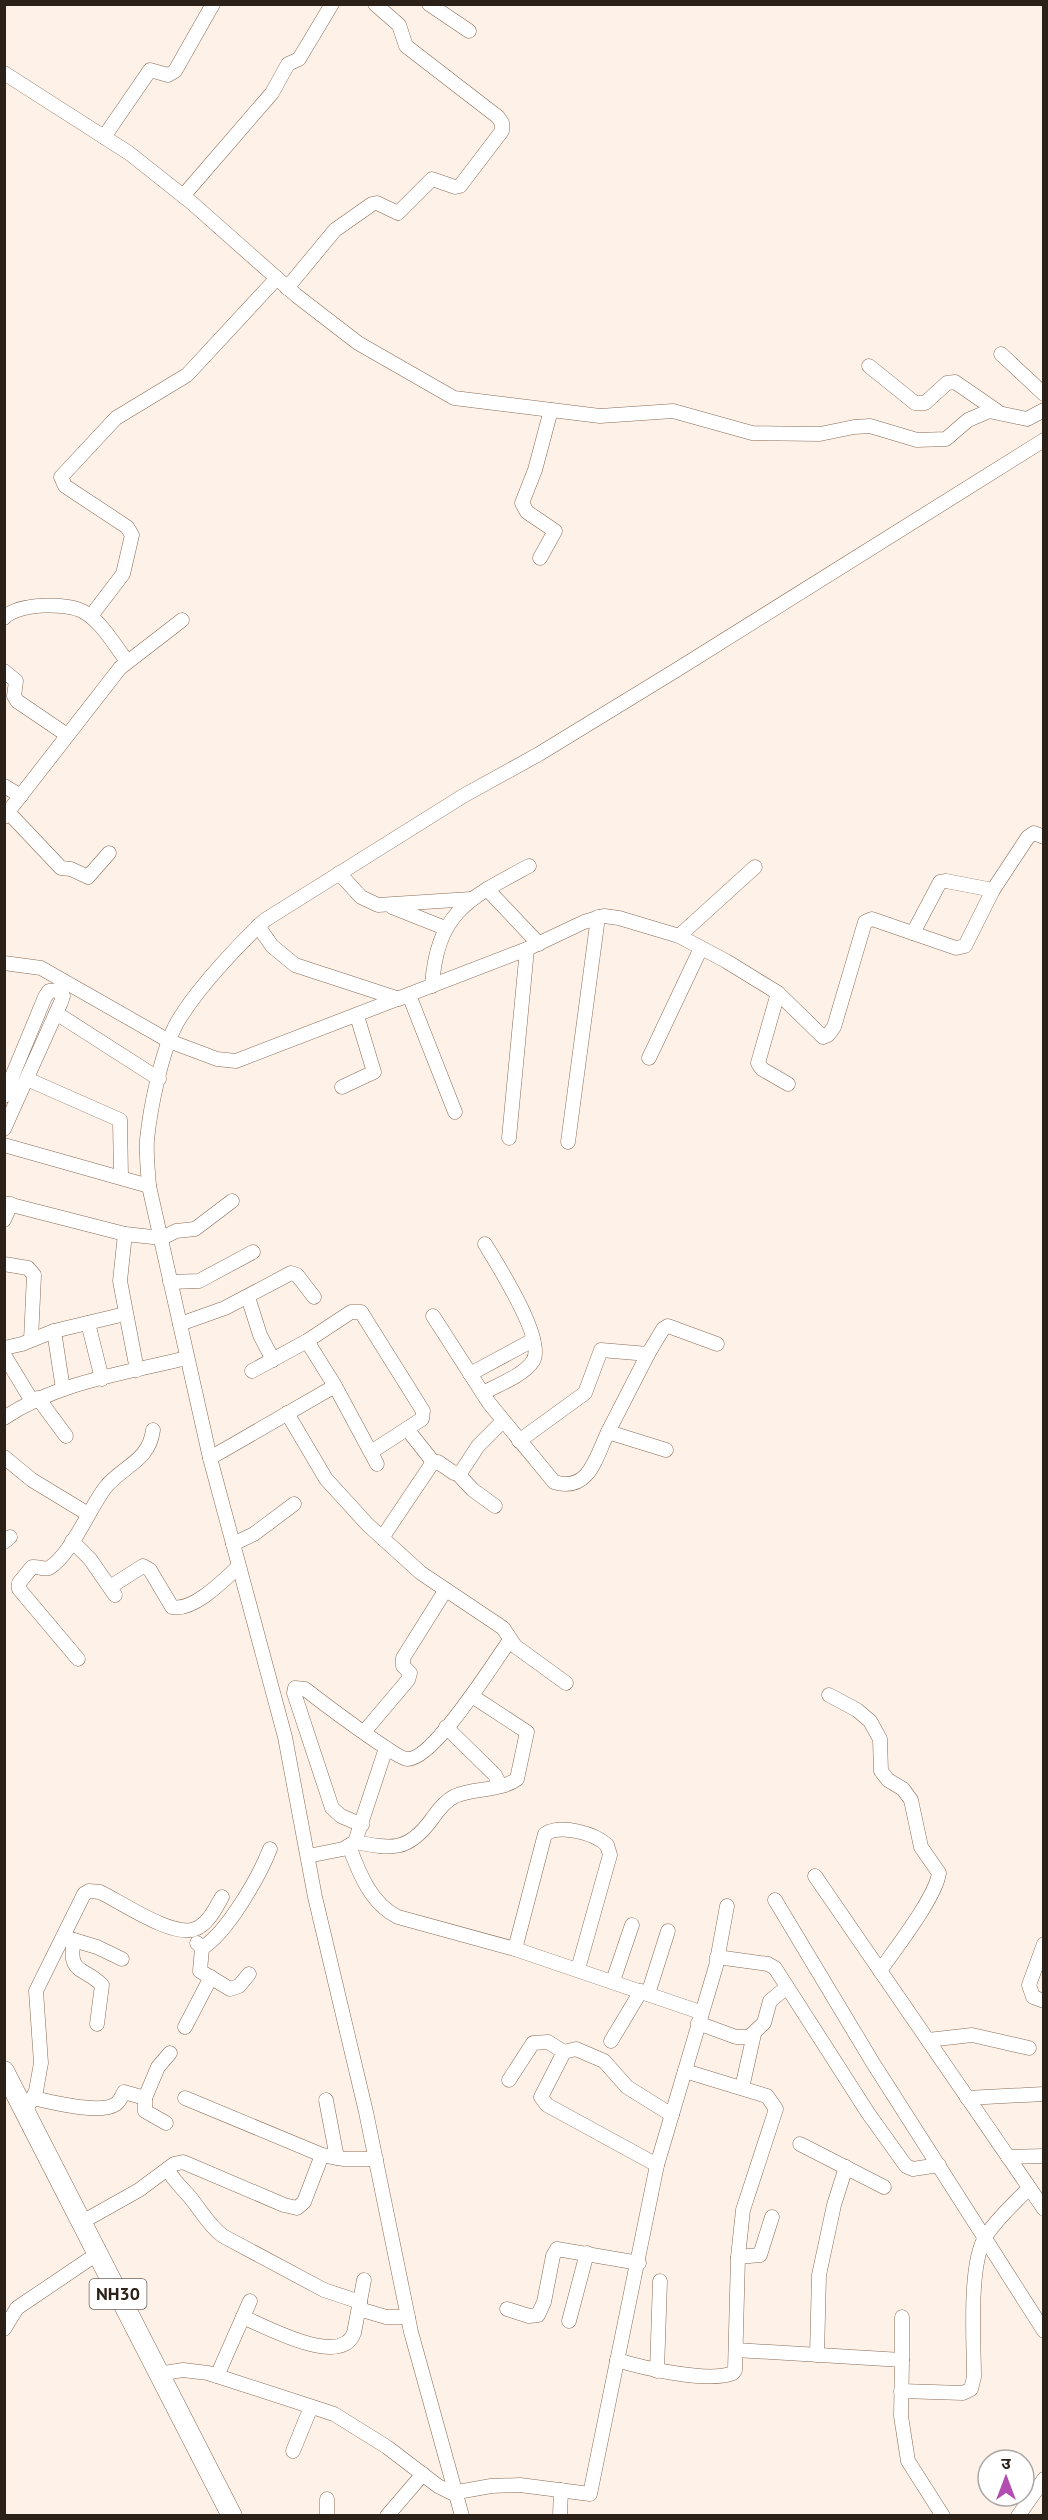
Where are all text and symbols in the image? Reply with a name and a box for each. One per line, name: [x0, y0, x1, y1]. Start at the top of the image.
road number: NH30: [90, 2279, 146, 2309]
north arrow: [976, 2448, 1036, 2508]
text: उ: [1001, 2453, 1011, 2473]

